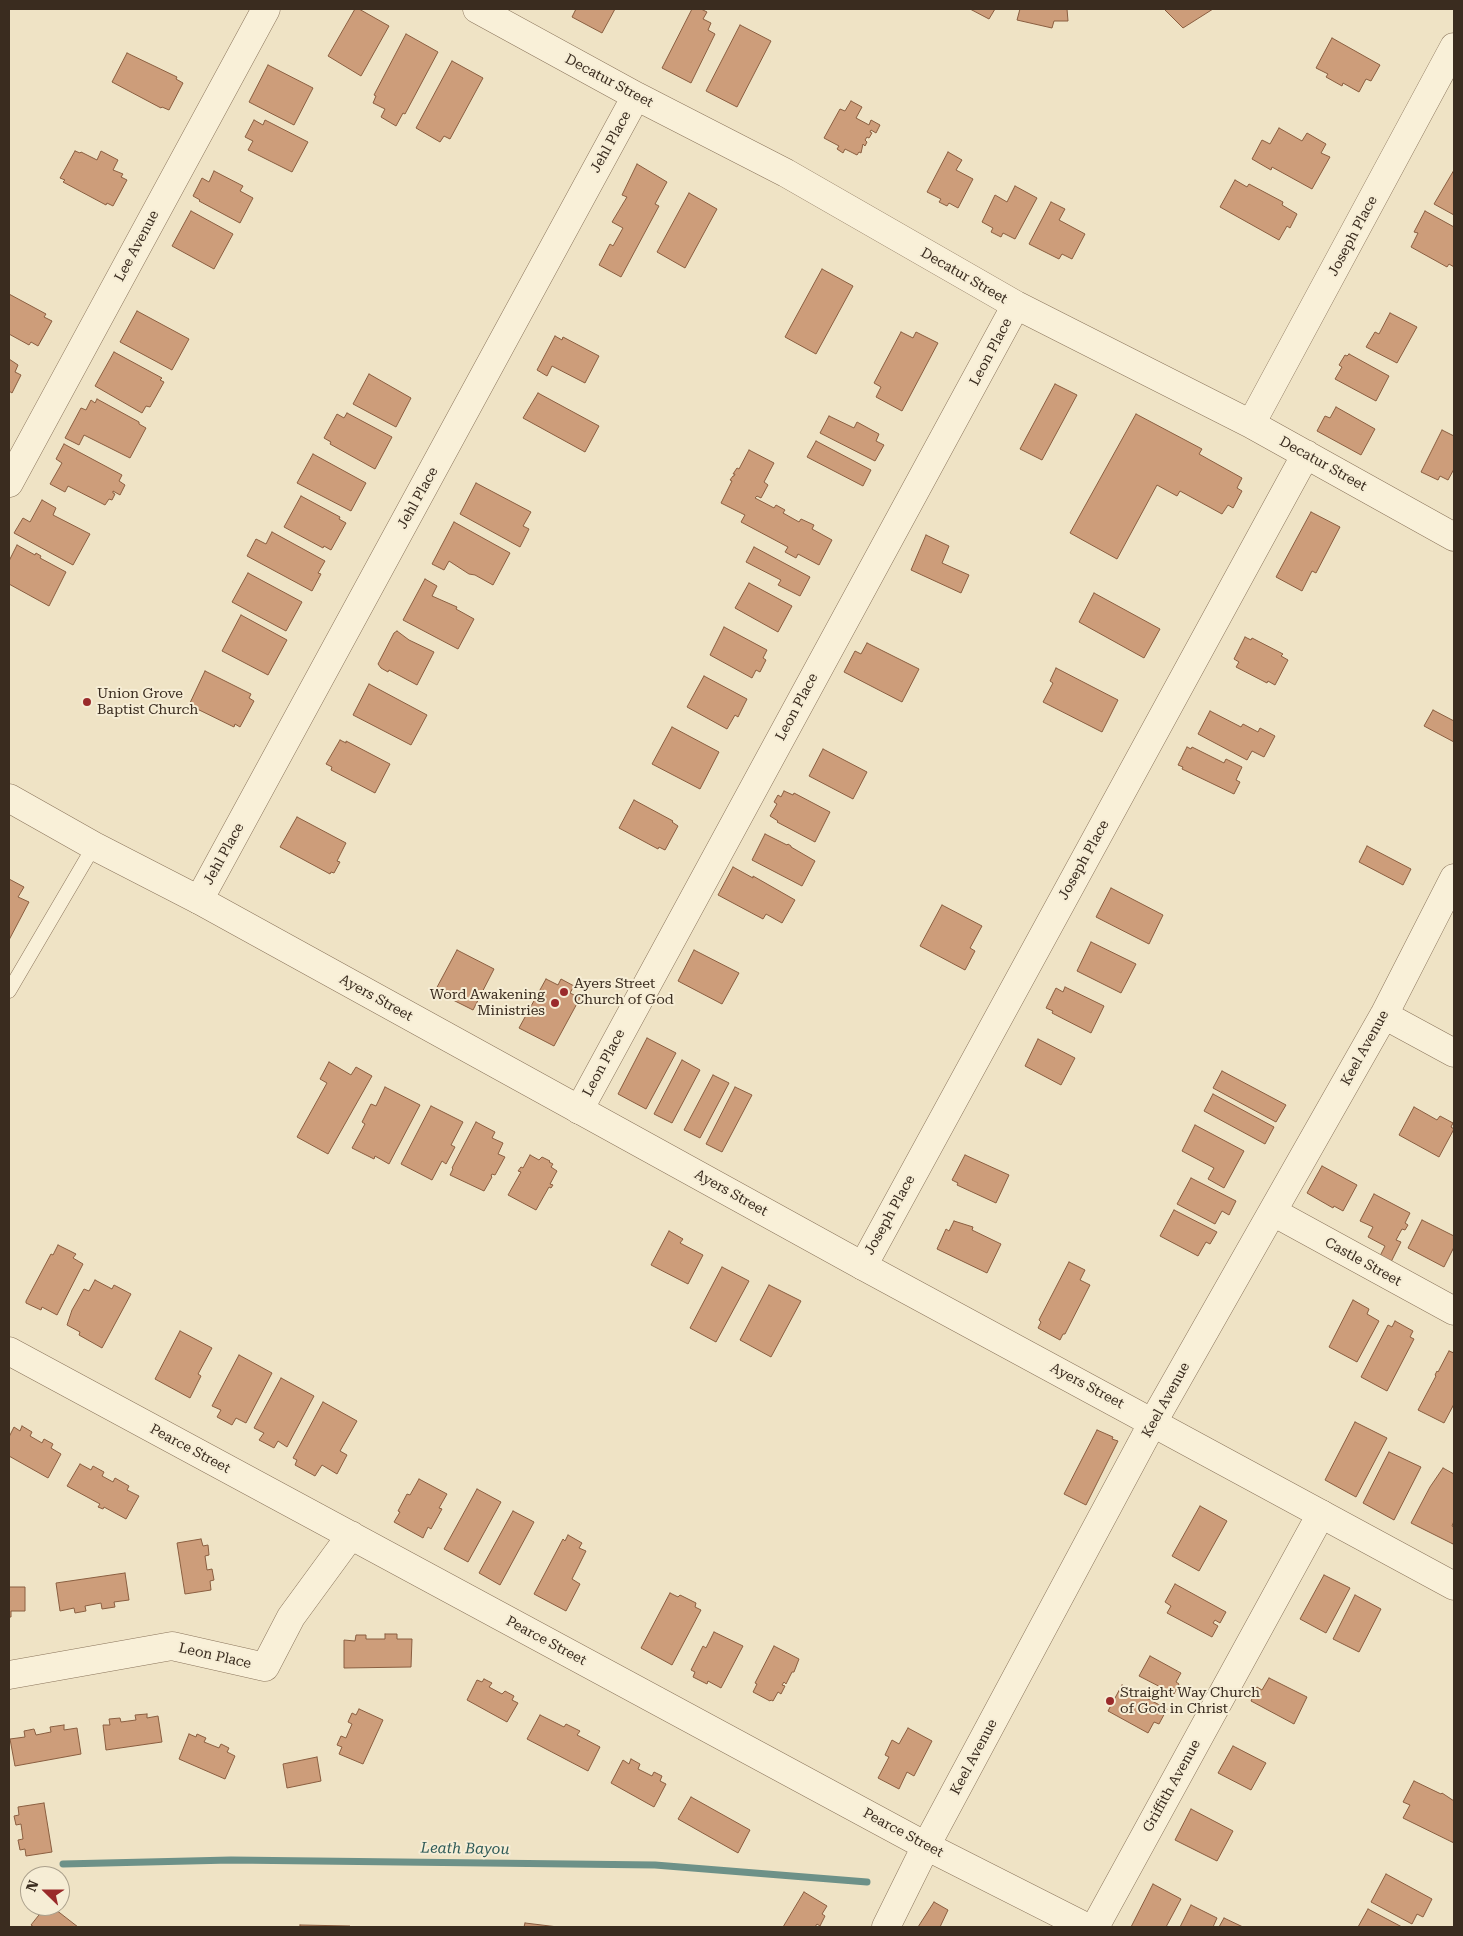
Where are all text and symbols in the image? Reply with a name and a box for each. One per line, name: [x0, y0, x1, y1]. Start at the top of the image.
street label: Decatur Street: [562, 51, 656, 111]
street label: Jehl Place: [587, 108, 635, 176]
street label: Joseph Place: [1325, 193, 1381, 279]
street label: Lee Avenue: [111, 208, 163, 284]
street label: Decatur Street: [918, 244, 1010, 308]
street label: Leon Place: [966, 315, 1016, 389]
street label: Decatur Street: [1276, 433, 1370, 495]
street label: Jehl Place: [394, 464, 442, 532]
street label: Leon Place: [772, 670, 822, 744]
place label: Union Grove Baptist Church: [97, 686, 198, 719]
marker: Union Grove Baptist Church: [81, 696, 93, 708]
street label: Joseph Place: [1055, 817, 1113, 903]
street label: Jehl Place: [200, 820, 248, 888]
street label: Ayers Street: [336, 971, 416, 1025]
place label: Ayers Street Church of God: [574, 976, 674, 1009]
marker: Ayers Street Church of God: [558, 986, 570, 998]
place label: Word Awakening Ministries: [430, 987, 545, 1020]
marker: Word Awakening Ministries: [549, 997, 561, 1009]
street label: Keel Avenue: [1337, 1008, 1393, 1088]
street label: Leon Place: [579, 1026, 629, 1100]
street label: Ayers Street: [691, 1166, 771, 1220]
street label: Joseph Place: [861, 1172, 919, 1258]
street label: Castle Street: [1322, 1234, 1404, 1290]
street label: Ayers Street: [1047, 1360, 1127, 1412]
street label: Keel Avenue: [1138, 1360, 1194, 1440]
street label: Pearce Street: [147, 1421, 233, 1477]
street label: Pearce Street: [503, 1613, 589, 1669]
street label: Leon Place: [177, 1640, 253, 1672]
place label: Straight Way Church of God in Christ: [1120, 1685, 1260, 1718]
marker: Straight Way Church of God in Christ: [1104, 1695, 1116, 1707]
street label: Keel Avenue: [947, 1716, 1001, 1798]
street label: Griffith Avenue: [1140, 1737, 1204, 1835]
street label: Pearce Street: [860, 1805, 946, 1861]
water label: Leath Bayou: [420, 1839, 510, 1859]
north arrow: [20, 1866, 70, 1916]
text: N: [23, 1878, 41, 1894]

